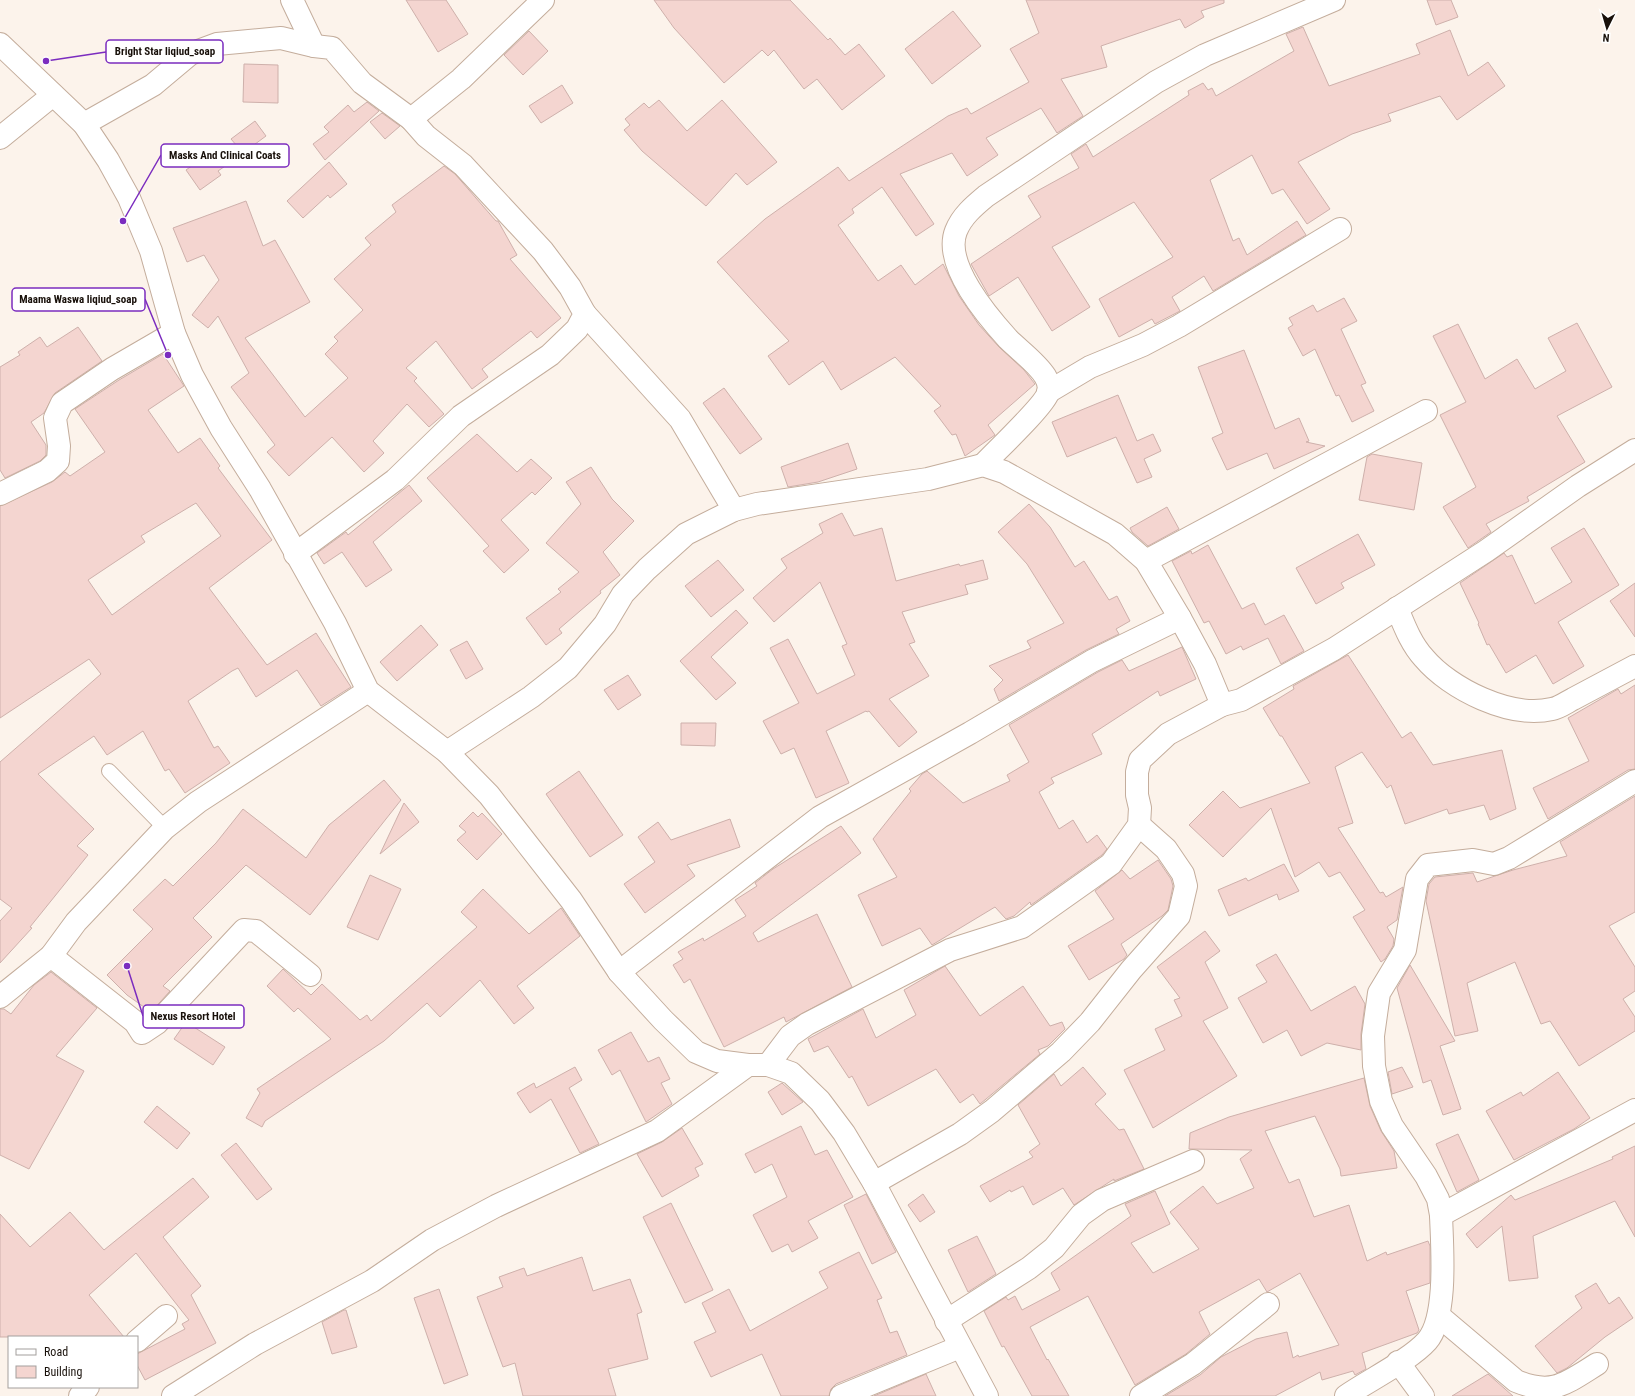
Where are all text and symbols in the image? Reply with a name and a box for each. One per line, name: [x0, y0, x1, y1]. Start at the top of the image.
north arrow: [1587, 8, 1627, 48]
text: N: [1602, 31, 1610, 44]
callout: Bright Star liqiud_soap: [106, 40, 223, 63]
text: Bright Star liqiud_soap: [115, 45, 216, 58]
callout: Masks And Clinical Coats: [161, 144, 289, 167]
text: Masks And Clinical Coats: [169, 149, 281, 162]
callout: Maama Waswa liqiud_soap: [12, 288, 145, 311]
text: Maama Waswa liqiud_soap: [19, 293, 137, 306]
callout: Nexus Resort Hotel: [143, 1005, 244, 1028]
text: Nexus Resort Hotel: [150, 1010, 236, 1023]
legend: [8, 1336, 138, 1388]
text: Road: [44, 1345, 68, 1359]
text: Building: [44, 1365, 82, 1379]

